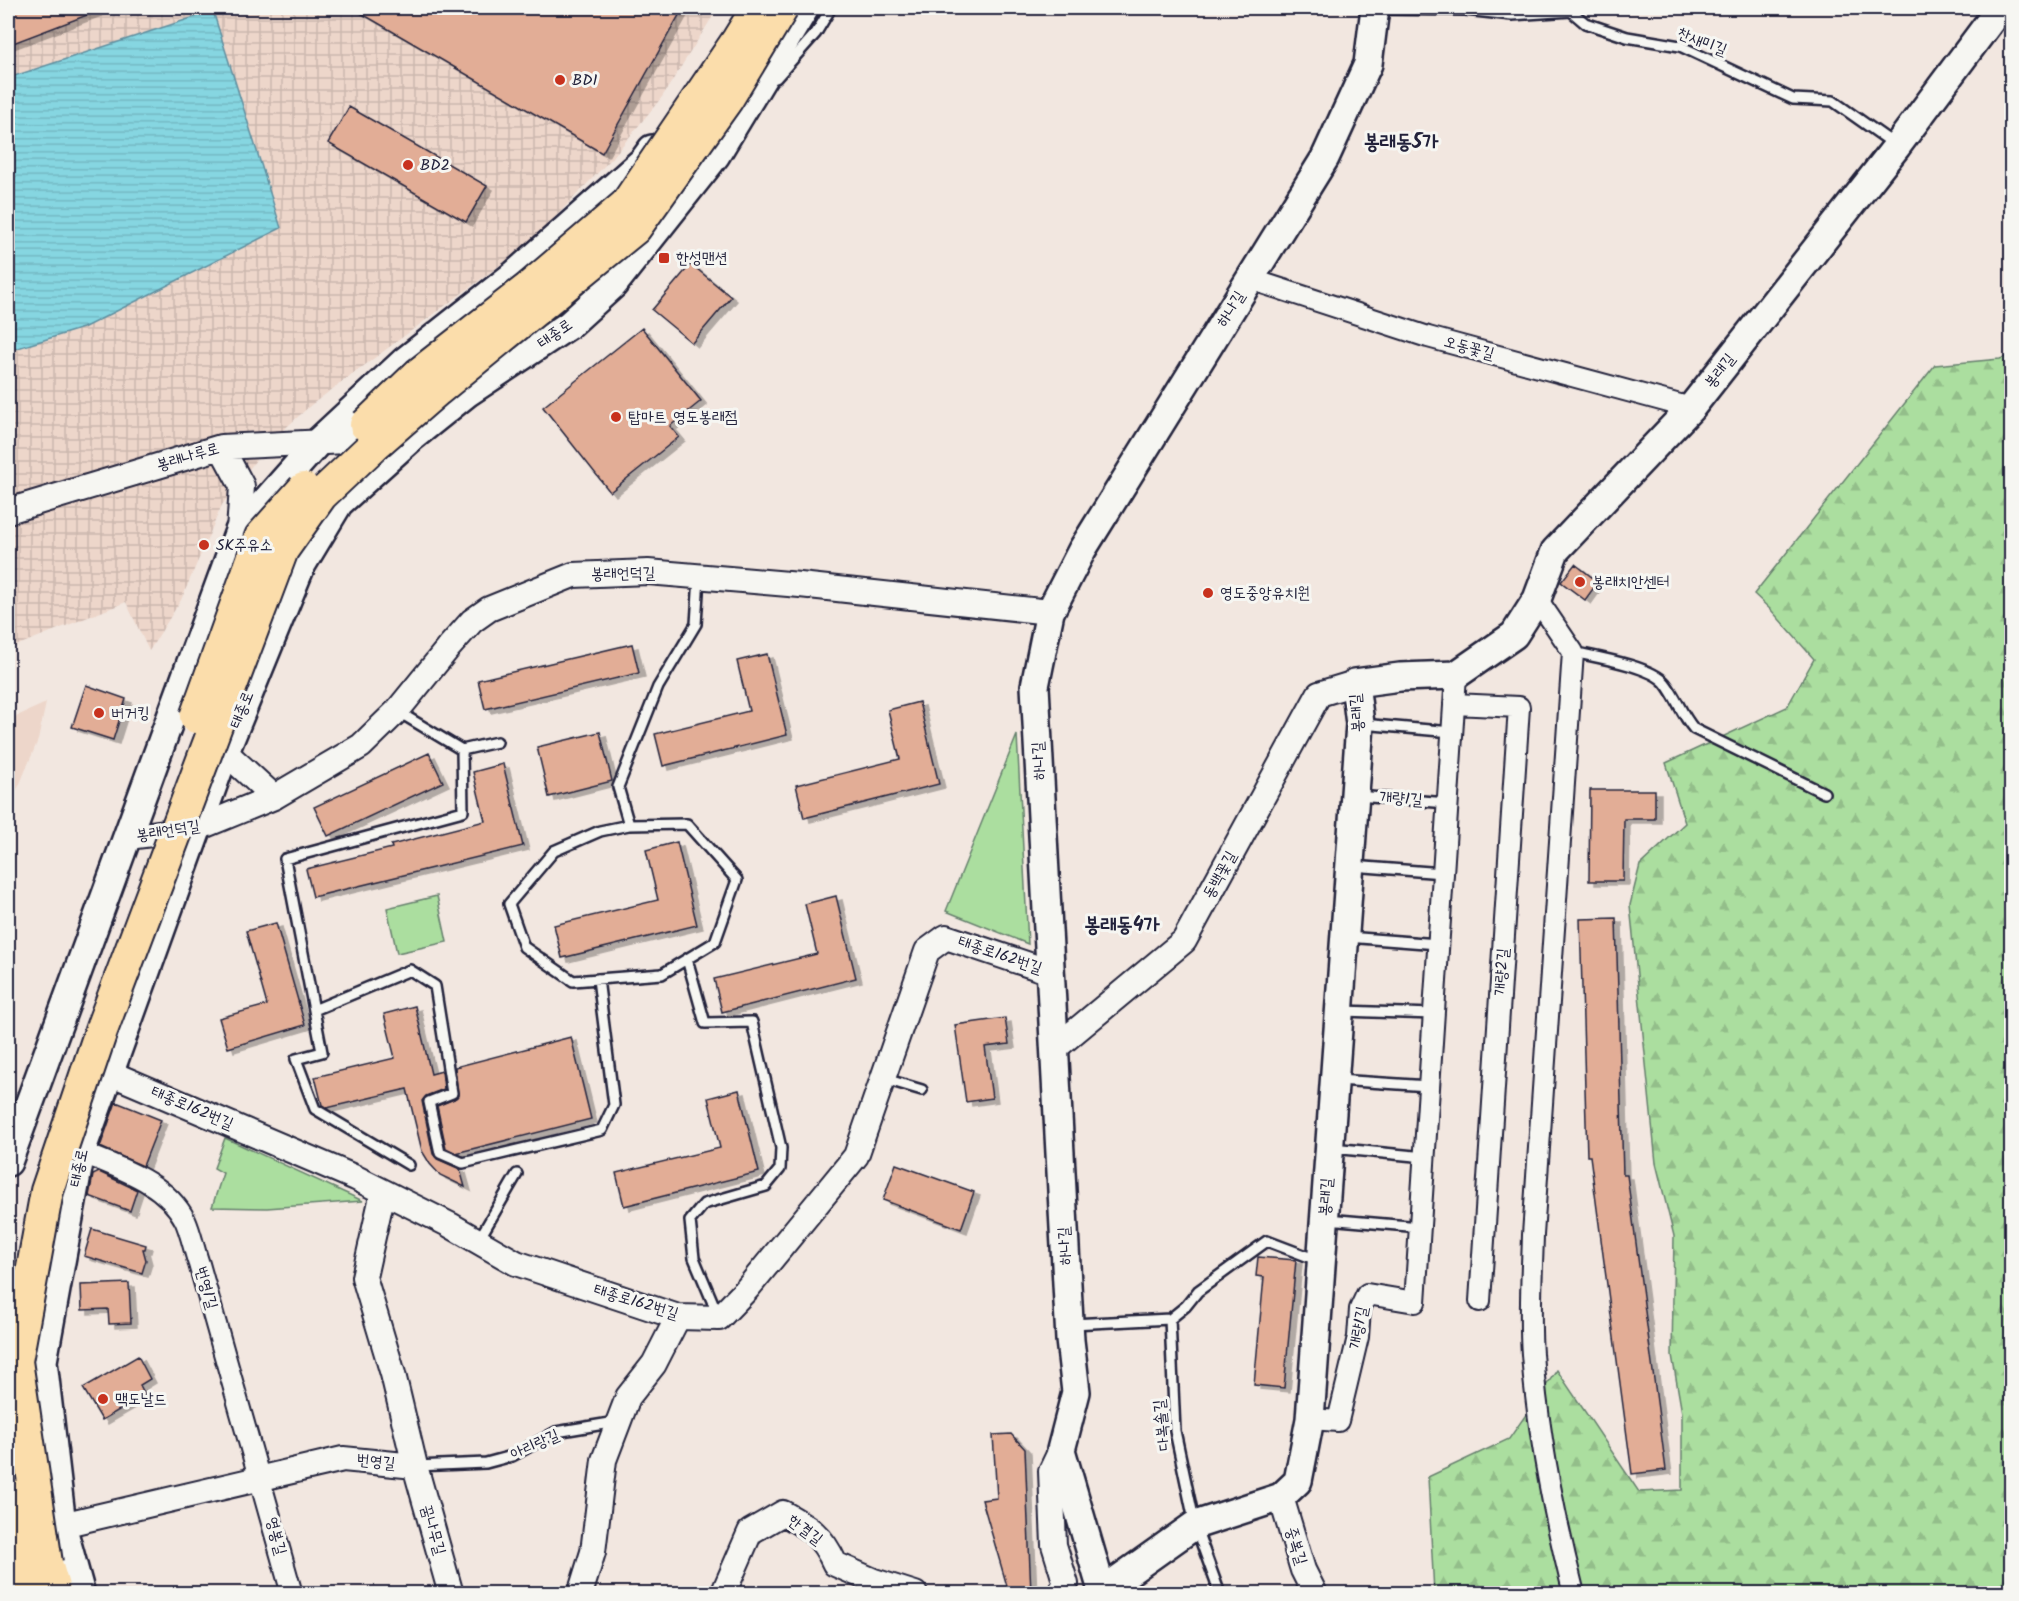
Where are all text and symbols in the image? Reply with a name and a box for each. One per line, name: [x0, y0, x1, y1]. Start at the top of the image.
street label: 찬새미길: [1673, 21, 1731, 63]
place label: BD1: [572, 68, 598, 93]
marker: BD1: [553, 73, 567, 87]
district label: 봉래동5가: [1364, 127, 1439, 159]
place label: BD2: [420, 153, 450, 178]
marker: BD2: [401, 158, 415, 172]
place label: 한성맨션: [676, 246, 728, 271]
marker: 한성맨션: [657, 251, 671, 265]
street label: 하나길: [1210, 286, 1252, 332]
street label: 태종로: [532, 313, 578, 355]
street label: 오동꽃길: [1441, 329, 1497, 367]
street label: 봉래길: [1698, 348, 1742, 394]
place label: 탑마트 영도봉래점: [628, 405, 738, 430]
marker: 탑마트 영도봉래점: [609, 410, 623, 424]
street label: 봉래나루로: [154, 436, 222, 478]
place label: SK주유소: [216, 533, 273, 558]
marker: SK주유소: [197, 538, 211, 552]
street label: 봉래언덕길: [591, 561, 656, 587]
place label: 봉래치안센터: [1592, 570, 1669, 595]
marker: 봉래치안센터: [1573, 575, 1587, 589]
place label: 영도중앙유치원: [1220, 581, 1310, 606]
marker: 영도중앙유치원: [1201, 586, 1215, 600]
street label: 태종로: [223, 687, 261, 733]
street label: 봉래길: [1343, 693, 1371, 733]
place label: 버거킹: [111, 701, 150, 726]
marker: 버거킹: [92, 706, 106, 720]
street label: 하나길: [1025, 741, 1052, 781]
street label: 개량1길: [1378, 785, 1424, 813]
street label: 봉래언덕길: [134, 814, 202, 848]
street label: 동백꽃길: [1197, 846, 1243, 904]
district label: 봉래동4가: [1084, 910, 1161, 942]
street label: 태종로162번길: [955, 929, 1046, 981]
street label: 개량2길: [1488, 947, 1516, 997]
street label: 태종로162번길: [147, 1079, 237, 1137]
street label: 태종로: [63, 1147, 95, 1189]
street label: 봉래길: [1312, 1177, 1340, 1217]
street label: 하나길: [1051, 1226, 1078, 1266]
street label: 번영1길: [188, 1264, 224, 1313]
street label: 태종로162번길: [590, 1277, 682, 1327]
street label: 개량1길: [1343, 1304, 1375, 1352]
place label: 맥도날드: [115, 1387, 167, 1412]
marker: 맥도날드: [96, 1392, 110, 1406]
street label: 다복솔길: [1147, 1398, 1177, 1452]
street label: 아리랑길: [506, 1423, 564, 1467]
street label: 번영길: [355, 1448, 397, 1476]
street label: 꿈나무길: [414, 1502, 452, 1558]
street label: 한결길: [782, 1508, 828, 1552]
street label: 영봉길: [259, 1514, 293, 1558]
street label: 중복길: [1278, 1524, 1314, 1568]

